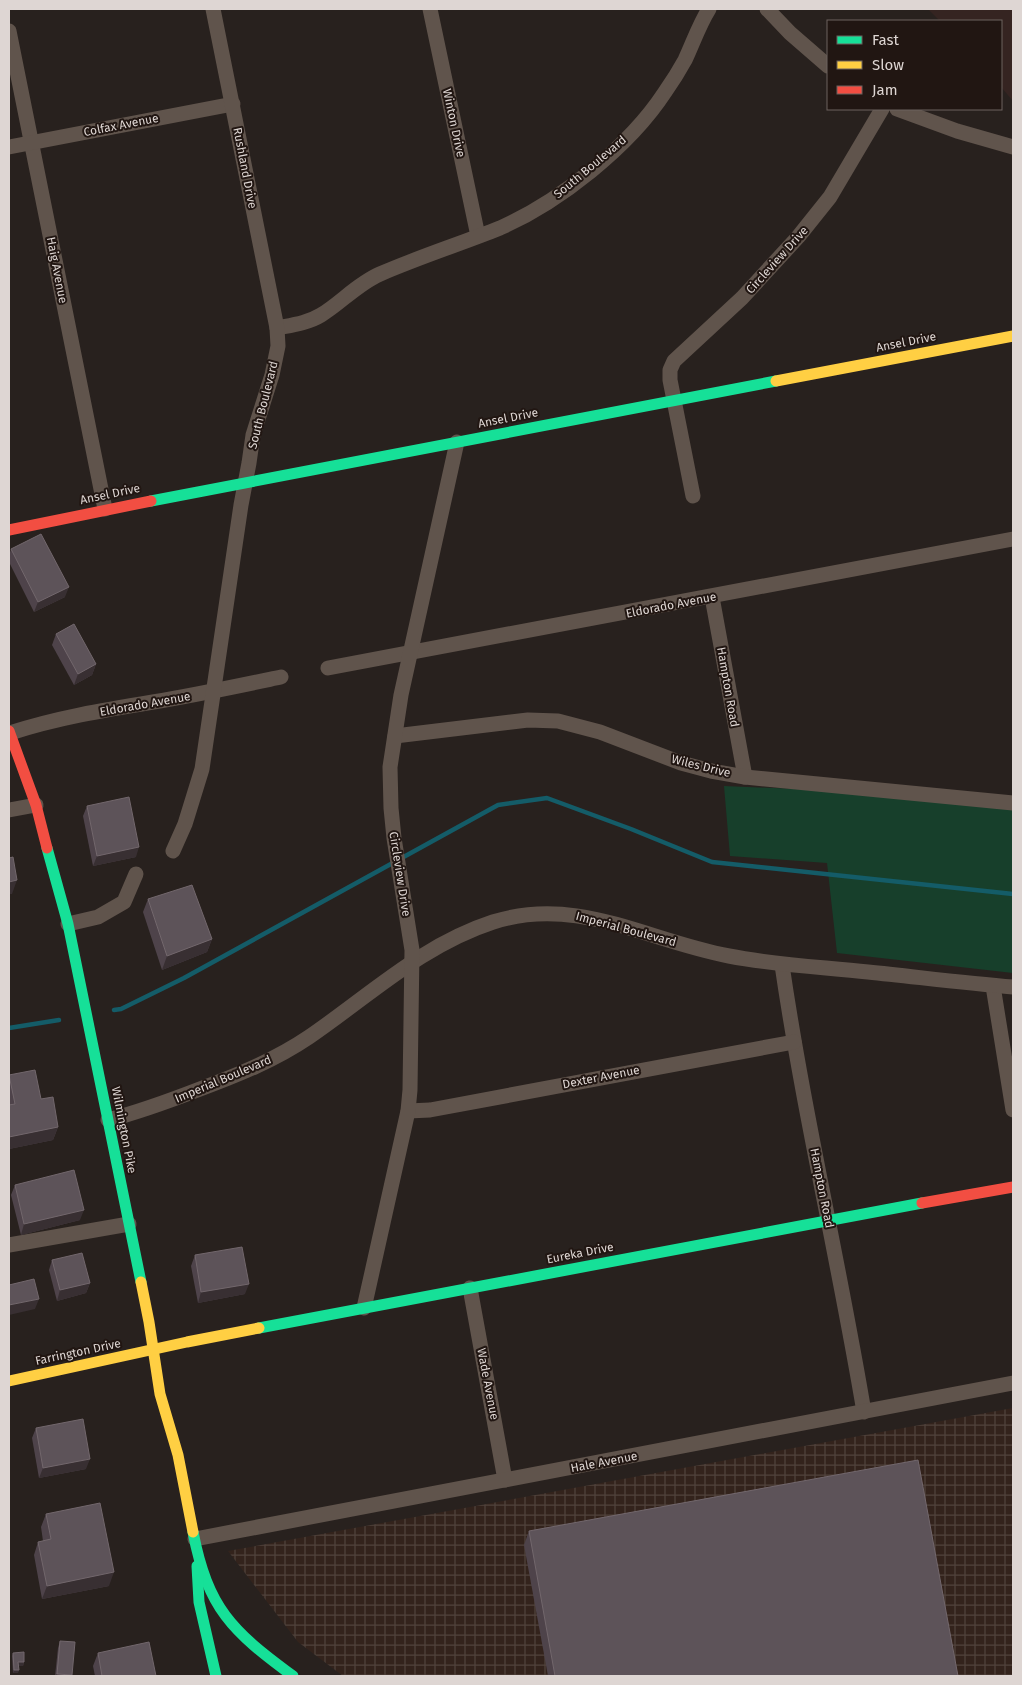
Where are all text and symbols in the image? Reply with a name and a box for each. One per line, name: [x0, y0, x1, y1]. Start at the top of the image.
legend: [827, 20, 1002, 110]
text: Fast: [872, 31, 899, 49]
text: Slow: [872, 56, 904, 74]
text: Jam: [872, 81, 898, 99]
street label: Winton Drive: [440, 87, 468, 159]
street label: Colfax Avenue: [82, 111, 160, 139]
street label: Rushland Drive: [230, 126, 260, 210]
street label: South Boulevard: [551, 133, 629, 201]
street label: Circleview Drive: [743, 223, 811, 297]
street label: Haig Avenue: [44, 236, 70, 304]
street label: Ansel Drive: [875, 329, 937, 355]
street label: South Boulevard: [245, 360, 281, 450]
street label: Ansel Drive: [477, 405, 539, 431]
street label: Ansel Drive: [79, 481, 141, 507]
street label: Eldorado Avenue: [625, 589, 717, 621]
street label: Hampton Road: [714, 646, 742, 728]
street label: Eldorado Avenue: [99, 689, 191, 719]
street label: Wiles Drive: [670, 752, 732, 780]
street label: Circleview Drive: [386, 831, 414, 917]
street label: Imperial Boulevard: [574, 909, 678, 949]
street label: Imperial Boulevard: [173, 1052, 273, 1106]
street label: Dexter Avenue: [561, 1063, 641, 1091]
street label: Wilmington Pike: [109, 1085, 139, 1175]
street label: Hampton Road: [807, 1147, 837, 1229]
street label: Eureka Drive: [545, 1240, 615, 1266]
street label: Farrington Drive: [34, 1336, 122, 1368]
street label: Wade Avenue: [474, 1347, 502, 1421]
street label: Hale Avenue: [569, 1449, 639, 1475]

